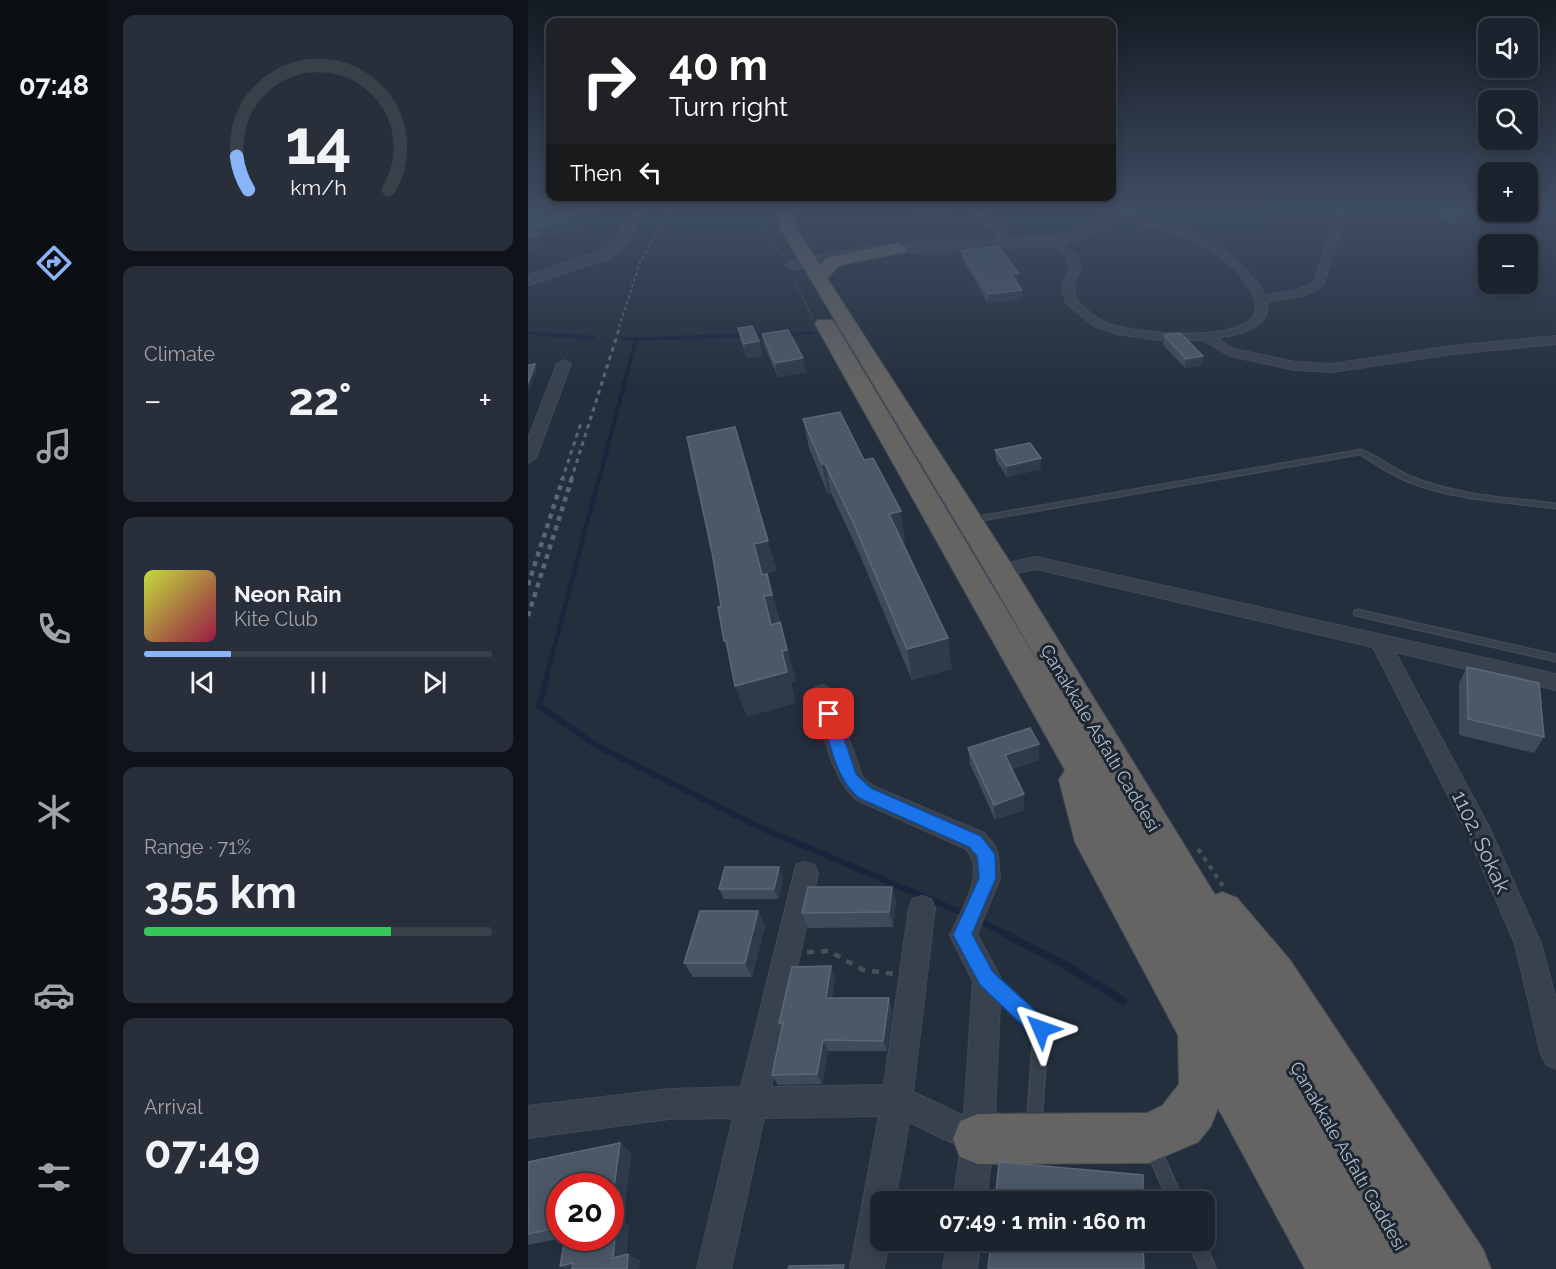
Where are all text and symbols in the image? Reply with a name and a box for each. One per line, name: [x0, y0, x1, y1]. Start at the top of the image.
map controls: [1478, 18, 1538, 294]
button: sound: [1478, 18, 1538, 78]
text: 40 m: [669, 41, 768, 90]
icon: right: [570, 42, 648, 120]
text: 07:48: [19, 70, 89, 101]
button: search: [1478, 90, 1538, 150]
text: Turn right: [669, 91, 788, 122]
text: 14: [285, 105, 351, 179]
icon: left: [634, 156, 667, 189]
text: Then: [570, 160, 622, 186]
button: +: [1478, 162, 1538, 222]
text: km/h: [290, 175, 346, 200]
button: −: [1478, 234, 1538, 294]
icon: directions: [33, 242, 75, 284]
text: Climate: [144, 342, 215, 366]
text: 22°: [288, 373, 352, 426]
text: −: [144, 381, 162, 420]
text: +: [478, 381, 492, 420]
icon: music: [33, 425, 75, 467]
text: Neon Rain: [234, 581, 342, 607]
text: Kite Club: [234, 607, 318, 631]
icon: phone: [33, 608, 75, 650]
street label: Çanakkale Asfaltı Caddesi: [1036, 640, 1165, 835]
icon: previous: [186, 666, 219, 699]
icon: pause: [302, 666, 335, 699]
icon: next: [418, 666, 451, 699]
pin: [803, 688, 854, 739]
icon: arrive: [812, 697, 845, 730]
street label: 1102. Sokak: [1447, 787, 1516, 897]
icon: climate: [33, 791, 75, 833]
text: Range · 71%: [144, 835, 251, 859]
text: 355 km: [144, 866, 297, 919]
icon: car: [33, 974, 75, 1016]
position arrow: [1009, 997, 1073, 1061]
street label: Çanakkale Asfaltı Caddesi: [1286, 1058, 1411, 1254]
text: Arrival: [144, 1095, 203, 1119]
text: 07:49: [144, 1126, 260, 1179]
icon: filters: [33, 1156, 75, 1198]
speed limit sign: 20: [546, 1173, 624, 1251]
text: 07:49 · 1 min · 160 m: [939, 1208, 1146, 1234]

